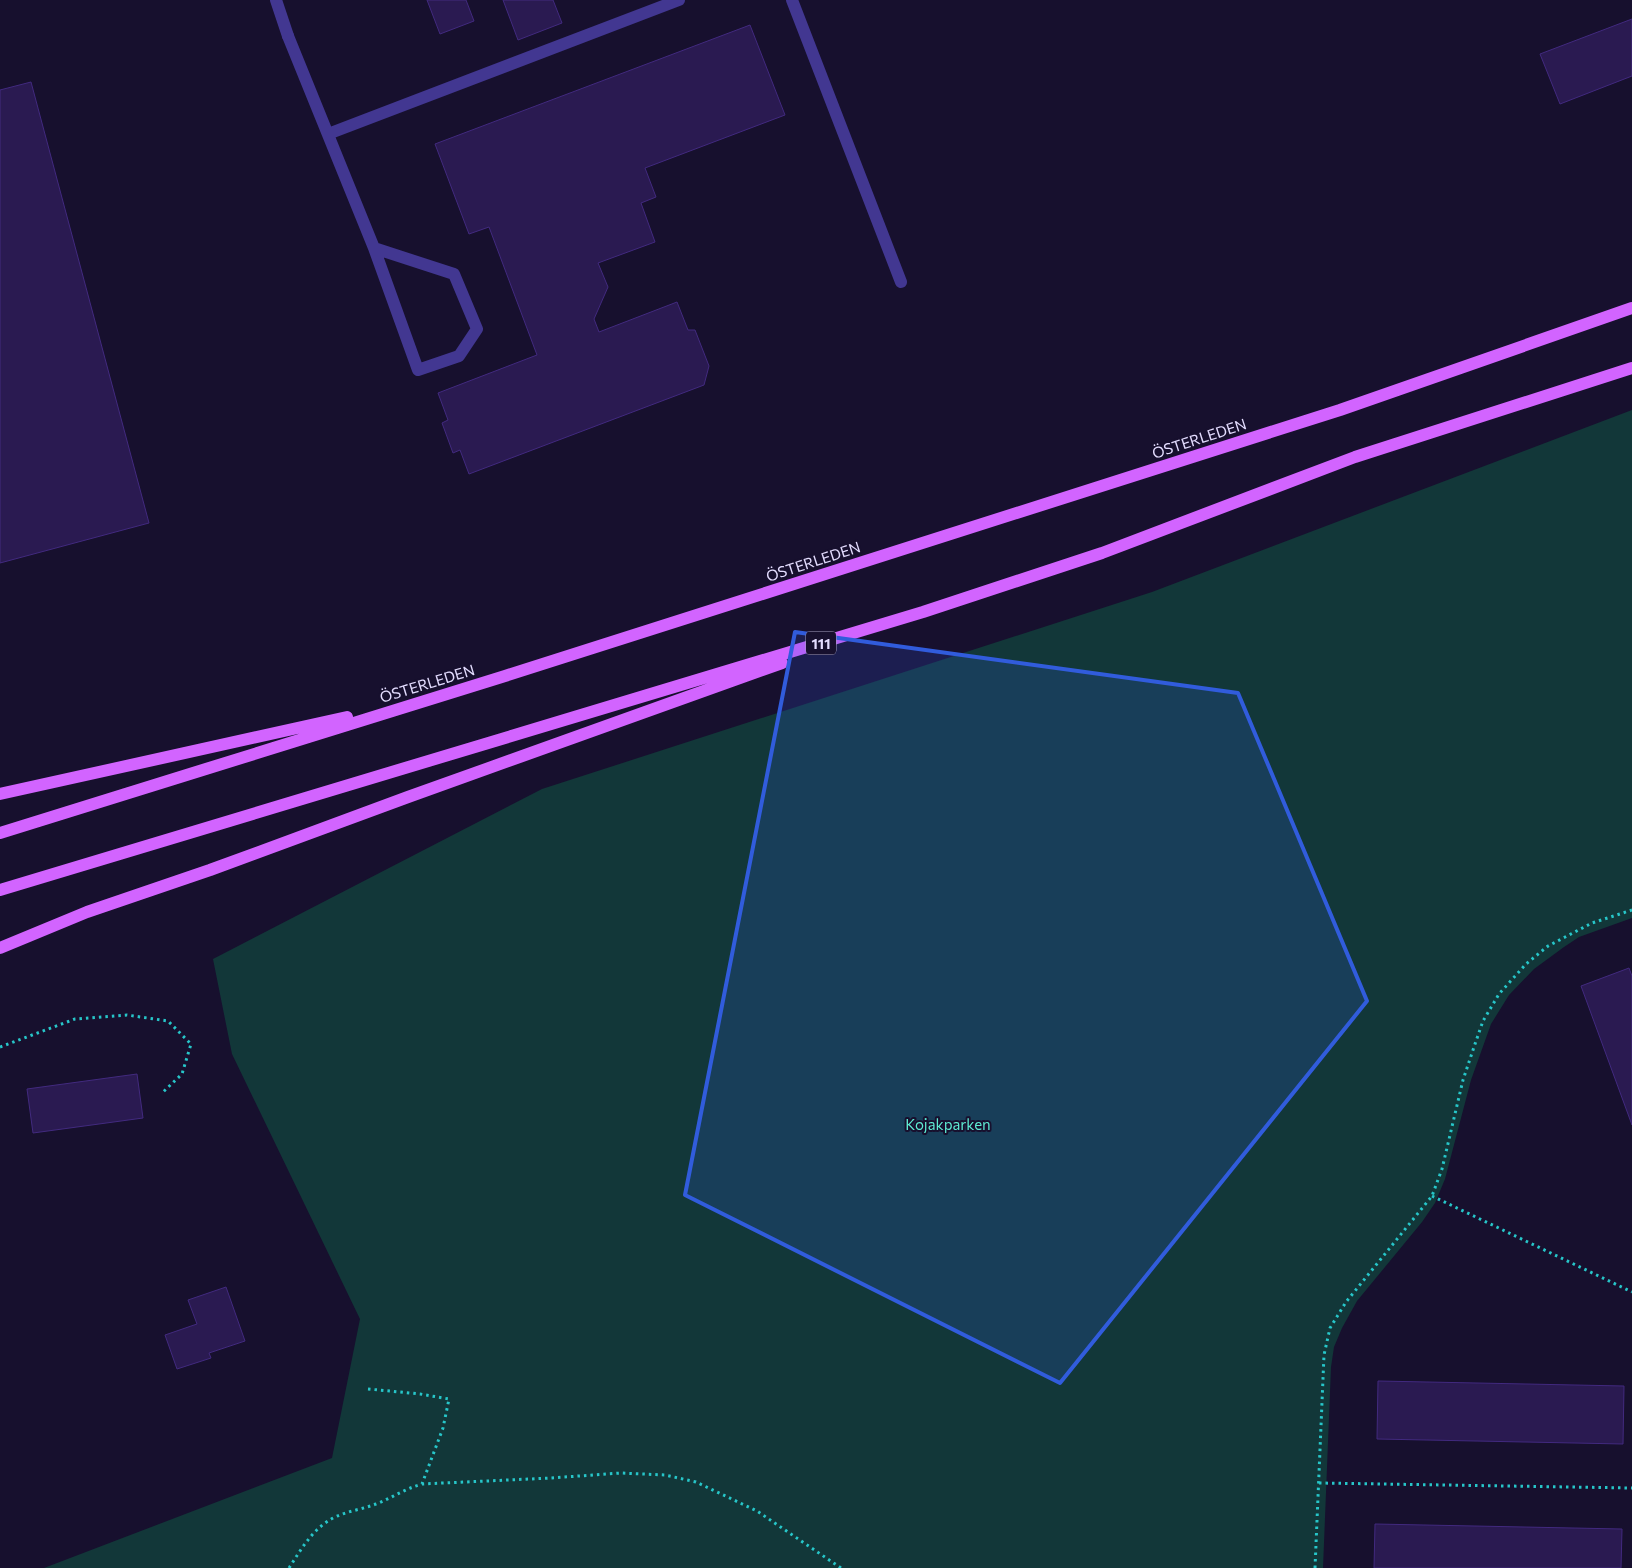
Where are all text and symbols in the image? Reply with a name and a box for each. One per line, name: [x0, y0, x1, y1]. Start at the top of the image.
street label: ÖSTERLEDEN: [1150, 414, 1248, 462]
street label: ÖSTERLEDEN: [764, 537, 862, 585]
road number: 111: [806, 632, 836, 654]
street label: ÖSTERLEDEN: [377, 660, 477, 706]
park label: Kojakparken: [905, 1115, 991, 1133]

